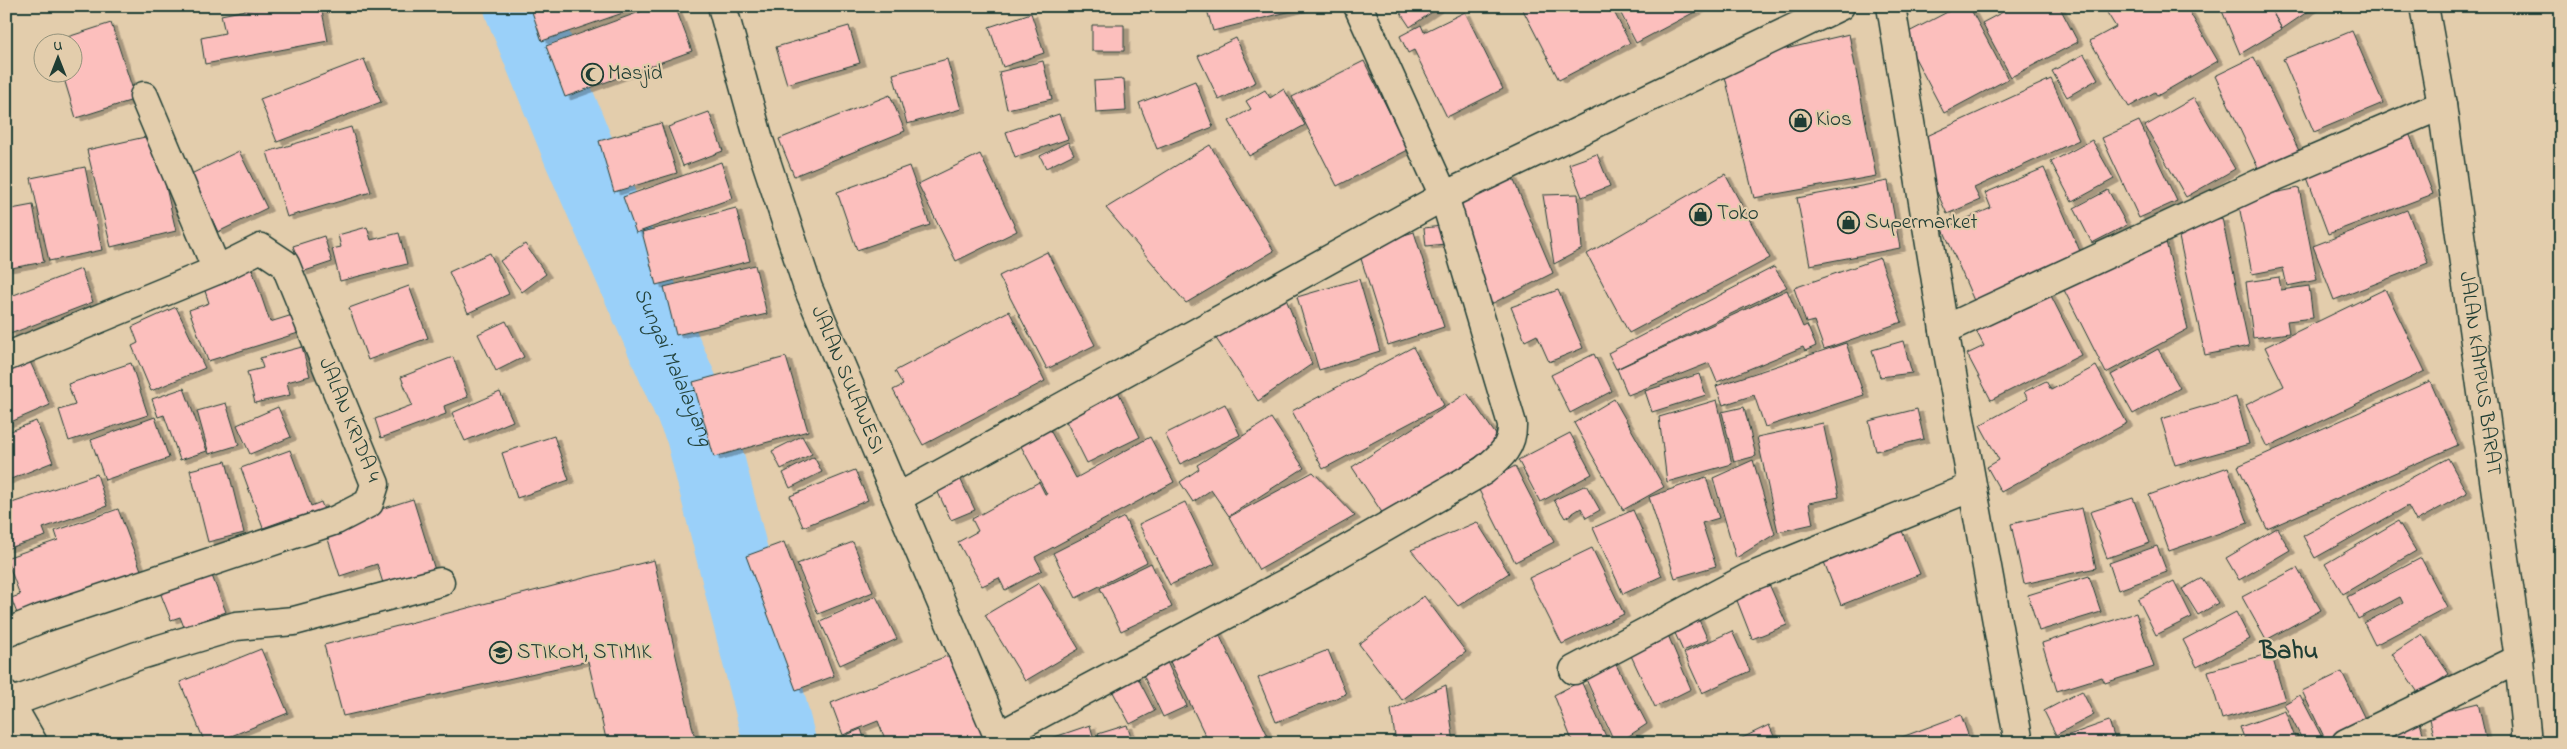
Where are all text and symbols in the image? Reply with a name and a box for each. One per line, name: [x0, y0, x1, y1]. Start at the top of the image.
north arrow: [32, 32, 82, 82]
text: U: [54, 36, 63, 57]
place label: Masjid: [608, 59, 663, 89]
mosque icon: Masjid: [580, 62, 604, 86]
place label: Kios: [1816, 105, 1852, 135]
shop icon: Kios: [1788, 108, 1812, 132]
place label: Toko: [1717, 199, 1759, 229]
shop icon: Toko: [1689, 202, 1713, 226]
place label: Supermarket: [1865, 208, 1978, 238]
shop icon: Supermarket: [1837, 211, 1861, 235]
street label: JALAN KAMPUS BARAT: [2450, 270, 2508, 478]
water label: Sungai Malalayang: [624, 283, 720, 451]
street label: JALAN SULAWESI: [802, 301, 892, 459]
street label: JALAN KRIDA 4: [310, 353, 388, 487]
district label: Bahu: [2259, 633, 2319, 671]
place label: STIKOM, STIMIK: [517, 638, 652, 668]
school or university icon: STIKOM, STIMIK: [489, 641, 513, 665]

